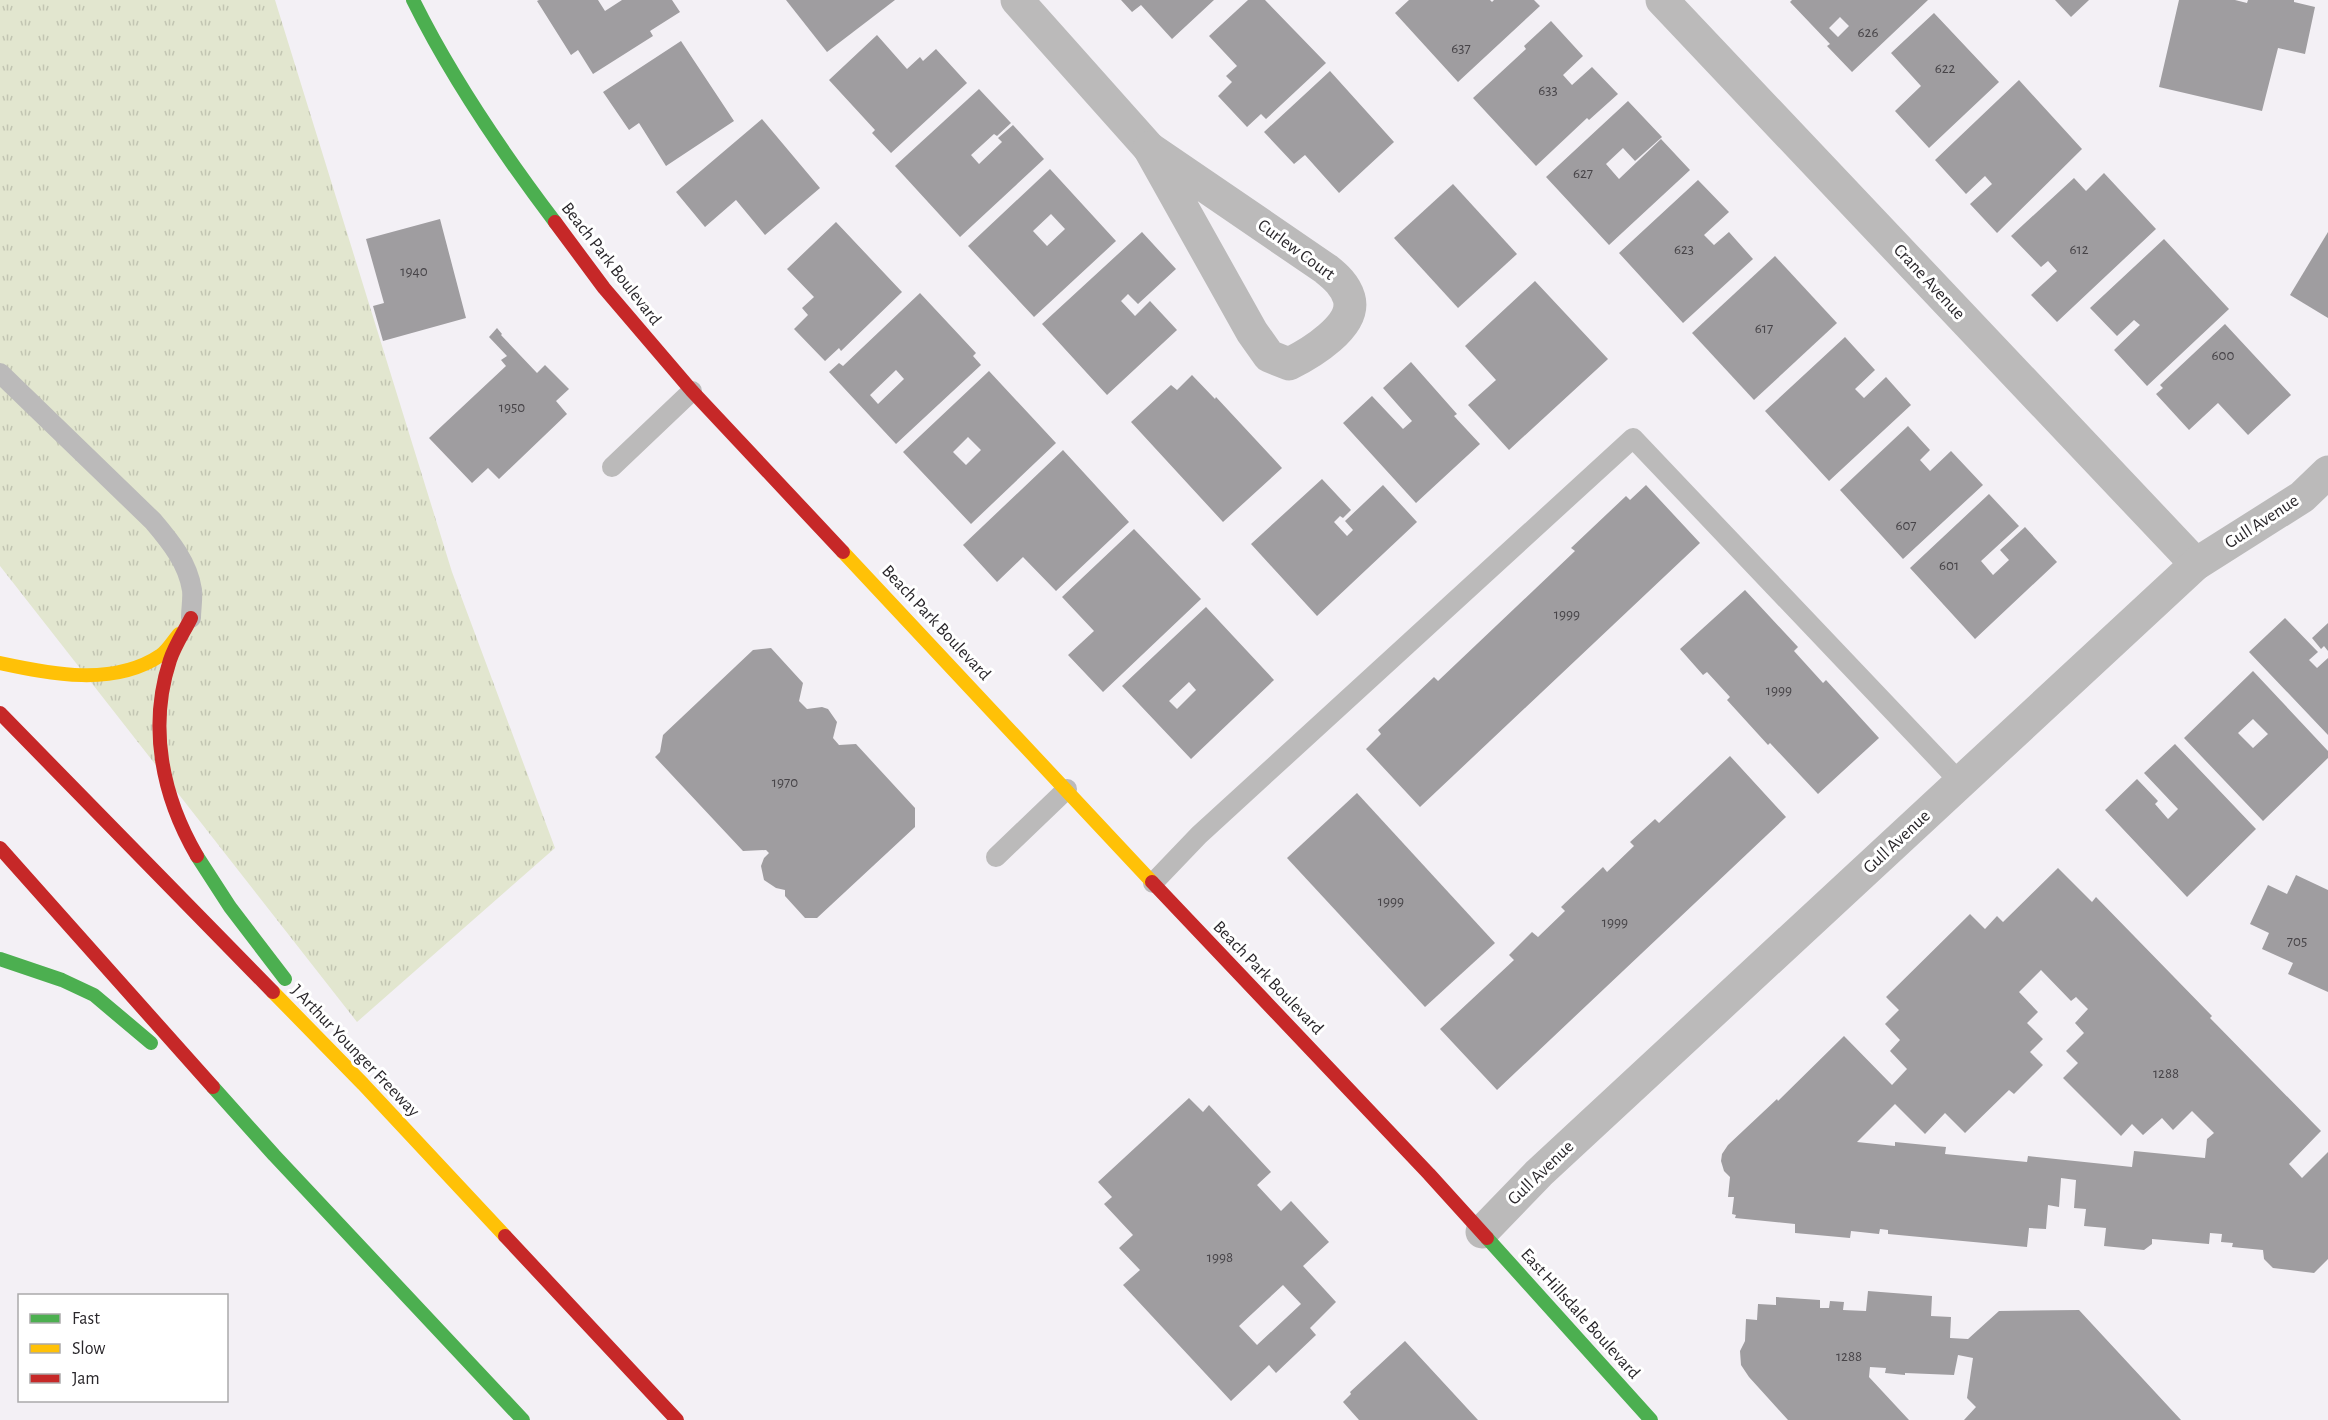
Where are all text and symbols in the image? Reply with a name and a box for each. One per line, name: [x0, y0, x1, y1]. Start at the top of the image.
house number: 626: [1858, 25, 1878, 40]
house number: 637: [1451, 41, 1471, 56]
house number: 622: [1935, 61, 1956, 76]
house number: 633: [1538, 83, 1558, 98]
house number: 627: [1573, 166, 1593, 181]
street label: Beach Park Boulevard: [558, 199, 664, 329]
street label: Curlew Court: [1254, 216, 1338, 284]
street label: Crane Avenue: [1890, 241, 1968, 323]
house number: 623: [1674, 242, 1694, 257]
house number: 612: [2069, 242, 2089, 257]
house number: 1940: [400, 264, 428, 279]
house number: 617: [1755, 321, 1773, 336]
house number: 600: [2212, 348, 2235, 363]
house number: 1950: [499, 400, 525, 415]
street label: Gull Avenue: [2222, 492, 2302, 552]
house number: 607: [1895, 518, 1917, 533]
house number: 601: [1939, 558, 1959, 573]
street label: Beach Park Boulevard: [878, 562, 994, 684]
house number: 1999: [1554, 607, 1580, 622]
house number: 1999: [1766, 683, 1792, 698]
house number: 1970: [772, 775, 798, 790]
street label: Gull Avenue: [1860, 807, 1934, 877]
house number: 1999: [1378, 894, 1404, 909]
house number: 1999: [1602, 915, 1628, 930]
street label: Beach Park Boulevard: [1209, 918, 1327, 1038]
house number: 705: [2287, 934, 2307, 949]
street label: J Arthur Younger Freeway: [287, 981, 423, 1121]
house number: 1288: [2153, 1066, 2179, 1081]
street label: Gull Avenue: [1505, 1137, 1577, 1209]
street label: East Hillsdale Boulevard: [1517, 1245, 1643, 1383]
house number: 1998: [1207, 1250, 1233, 1265]
legend: [18, 1294, 228, 1402]
text: Fast: [72, 1310, 100, 1328]
text: Slow: [72, 1340, 105, 1358]
house number: 1288: [1836, 1349, 1862, 1364]
text: Jam: [72, 1370, 100, 1388]

